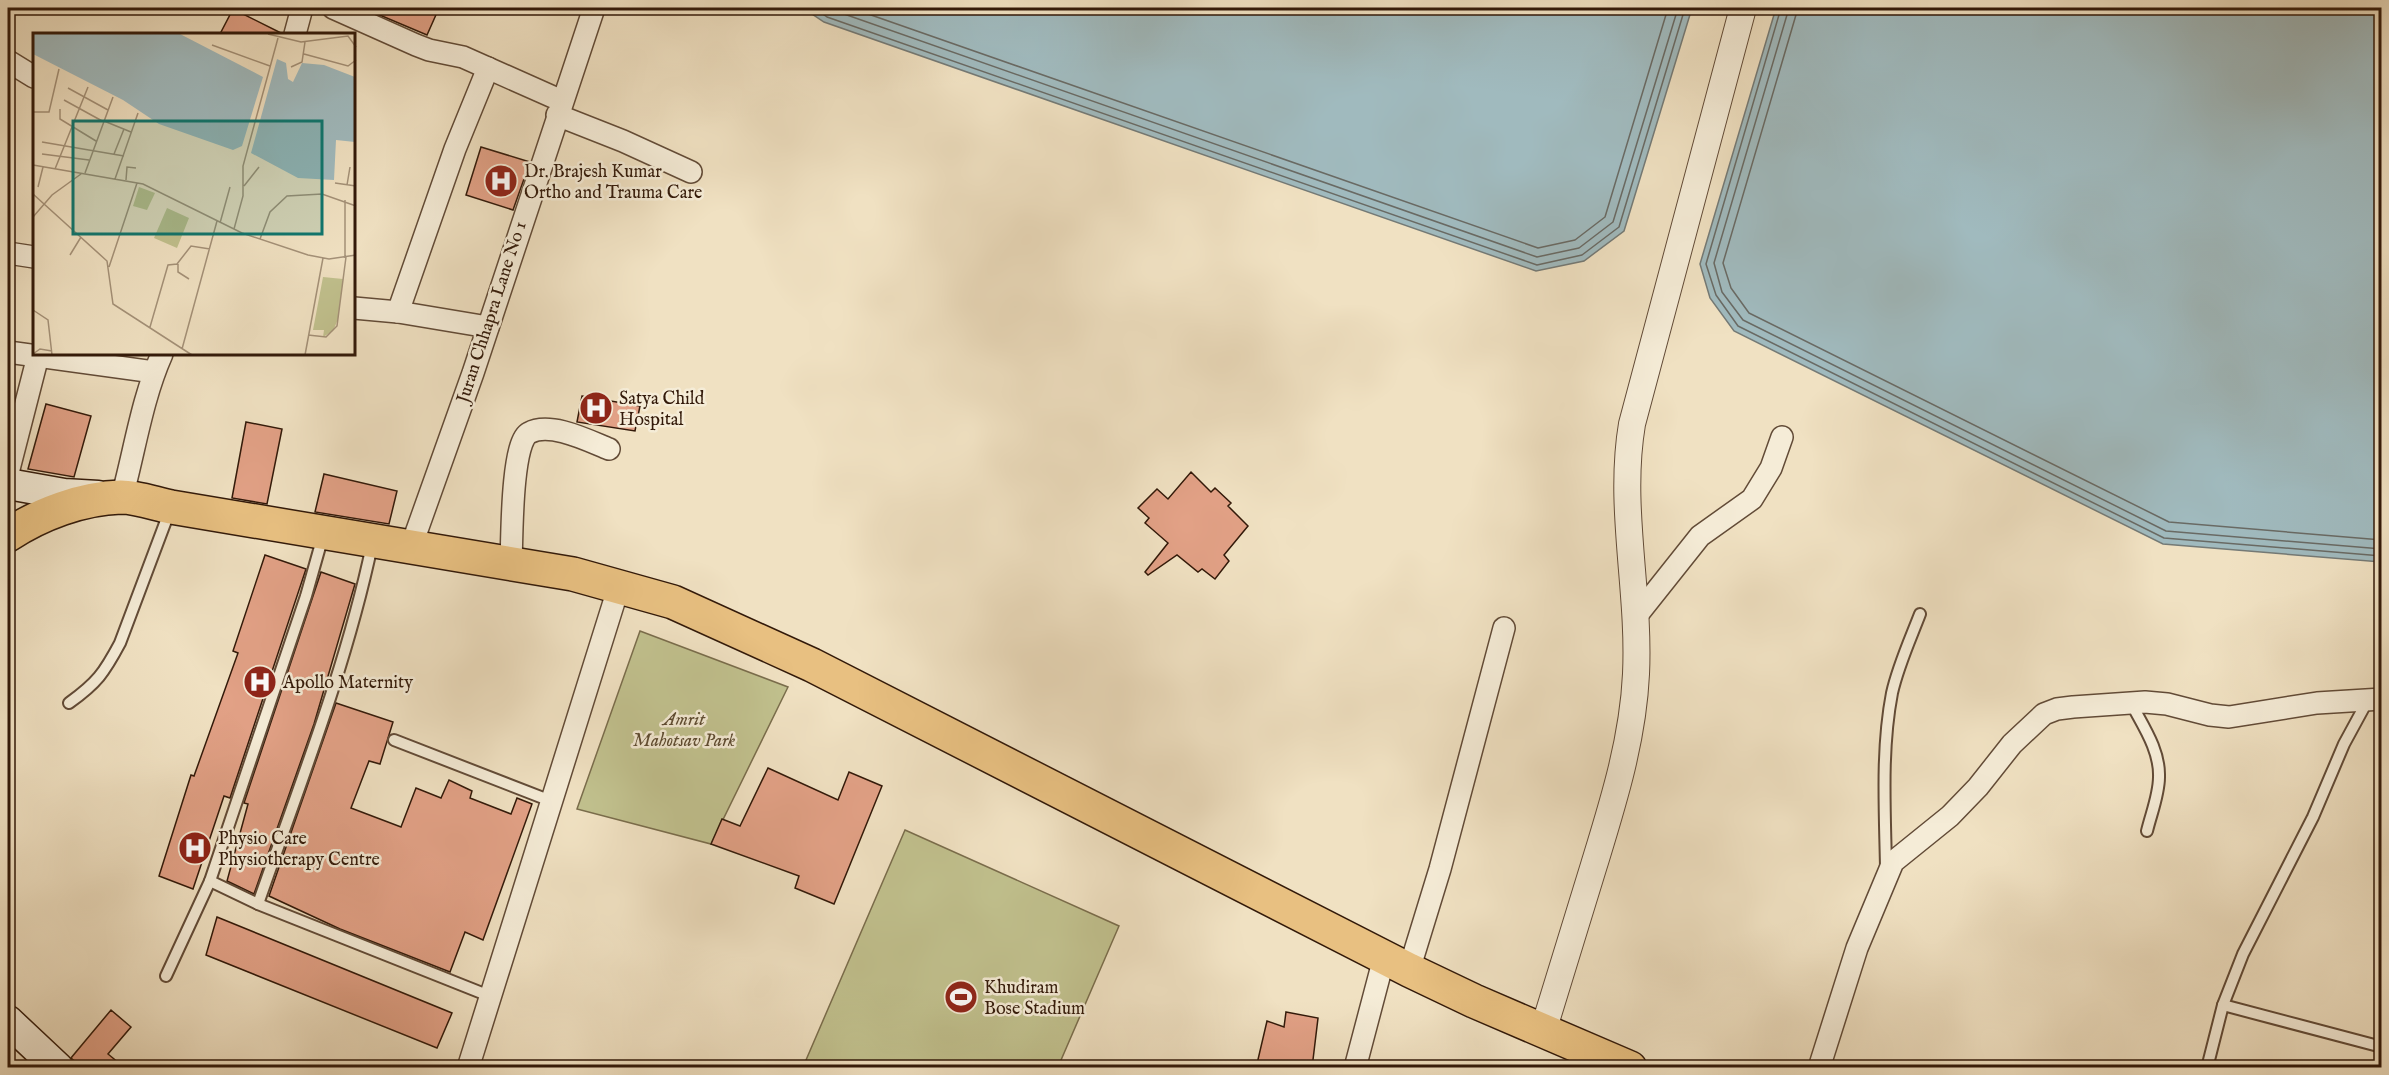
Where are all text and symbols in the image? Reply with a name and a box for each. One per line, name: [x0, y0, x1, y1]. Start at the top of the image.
inset map: [33, 33, 356, 356]
place label: Dr. Brajesh Kumar Ortho and Trauma Care: [524, 161, 702, 205]
hospital icon: Dr. Brajesh Kumar Ortho and Trauma Care: [483, 163, 519, 199]
street label: Juran Chhapra Lane No 1: [452, 219, 533, 408]
place label: Satya Child Hospital: [619, 388, 705, 432]
hospital icon: Satya Child Hospital: [578, 390, 614, 426]
hospital icon: Apollo Maternity: [242, 664, 278, 700]
place label: Apollo Maternity: [282, 672, 413, 695]
park label: Amrit Mahotsav Park: [633, 709, 735, 753]
place label: Physio Care Physiotherapy Centre: [218, 828, 380, 872]
hospital icon: Physio Care Physiotherapy Centre: [177, 830, 213, 866]
place label: Khudiram Bose Stadium: [984, 977, 1085, 1021]
sports icon: Khudiram Bose Stadium: [943, 979, 979, 1015]

